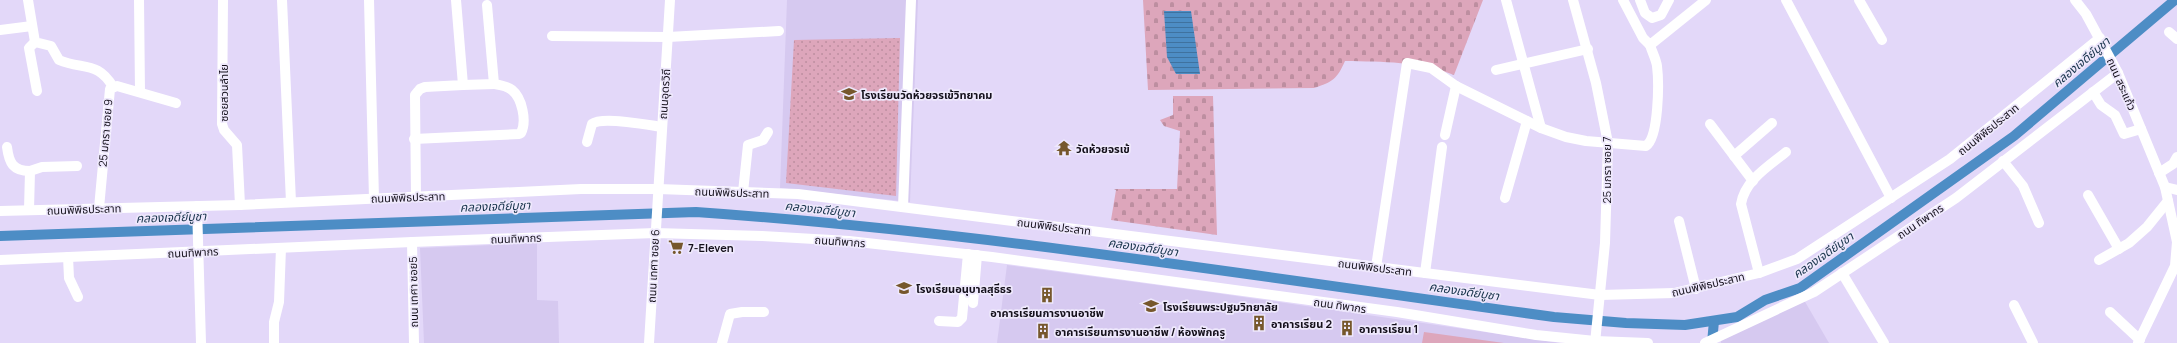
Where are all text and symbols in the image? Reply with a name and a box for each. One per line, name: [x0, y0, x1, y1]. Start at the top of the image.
water label: คลองเจดีย์บูชา: [2049, 32, 2114, 91]
street label: ถนน สระแก้ว: [2104, 55, 2140, 113]
street label: ซอยสวนลำไย: [216, 64, 231, 122]
street label: ถนนอุดรวิถี: [655, 68, 673, 120]
school or university icon: โรงเรียนวัดห้วยจรเข้วิทยาคม: [840, 85, 858, 103]
place label: โรงเรียนวัดห้วยจรเข้วิทยาคม: [861, 87, 992, 102]
street label: 25 มกรา ซอย 9: [95, 98, 115, 168]
street label: ถนนพิพิธประสาท: [1954, 100, 2022, 158]
street label: 25 มกรา ซอย 7: [1599, 137, 1614, 203]
temple icon: วัดห้วยจรเข้: [1055, 139, 1073, 157]
place label: วัดห้วยจรเข้: [1076, 141, 1130, 156]
street label: ถนนพิพิธประสาท: [694, 183, 770, 201]
street label: ถนนพิพิธประสาท: [370, 188, 446, 206]
water label: คลองเจดีย์บูชา: [460, 196, 532, 216]
water label: คลองเจดีย์บูชา: [784, 197, 857, 221]
street label: ถนนพิพิธประสาท: [46, 200, 122, 218]
street label: ถนน ทิพากร: [1894, 200, 1946, 242]
water label: คลองเจดีย์บูชา: [136, 207, 208, 227]
street label: ถนนพิพิธประสาท: [1016, 214, 1092, 238]
water label: คลองเจดีย์บูชา: [1789, 227, 1858, 282]
street label: ถนน เทศา ซอย 6: [644, 229, 662, 303]
street label: ถนนทิพากร: [490, 230, 542, 246]
street label: ถนนทิพากร: [814, 232, 866, 250]
water label: คลองเจดีย์บูชา: [1107, 234, 1180, 260]
supermarket icon: 7-Eleven: [667, 238, 685, 256]
place label: 7-Eleven: [688, 240, 734, 255]
street label: ถนนทิพากร: [167, 243, 219, 261]
street label: ถนนพิพิธประสาท: [1337, 255, 1413, 279]
street label: ถนน เทศา ซอย5: [405, 256, 421, 328]
street label: ถนนพิพิธประสาท: [1670, 268, 1746, 300]
water label: คลองเจดีย์บูชา: [1428, 278, 1501, 304]
school or university icon: โรงเรียนอนุบาลสุธีธร: [895, 279, 913, 297]
place label: โรงเรียนอนุบาลสุธีธร: [916, 281, 1012, 296]
building icon: อาคารเรียนการงานอาชีพ: [1038, 286, 1056, 304]
street label: ถนน ทิพากร: [1313, 294, 1367, 316]
school or university icon: โรงเรียนพระปฐมวิทยาลัย: [1142, 297, 1160, 315]
place label: โรงเรียนพระปฐมวิทยาลัย: [1163, 299, 1278, 314]
place label: อาคารเรียนการงานอาชีพ: [990, 305, 1104, 320]
building icon: อาคารเรียน 2: [1250, 314, 1268, 332]
place label: อาคารเรียน 2: [1271, 316, 1332, 331]
building icon: อาคารเรียน 1: [1338, 319, 1356, 337]
place label: อาคารเรียน 1: [1359, 321, 1418, 336]
building icon: อาคารเรียนการงานอาชีพ / ห้องพักครู: [1034, 322, 1052, 340]
place label: อาคารเรียนการงานอาชีพ / ห้องพักครู: [1055, 324, 1225, 339]

